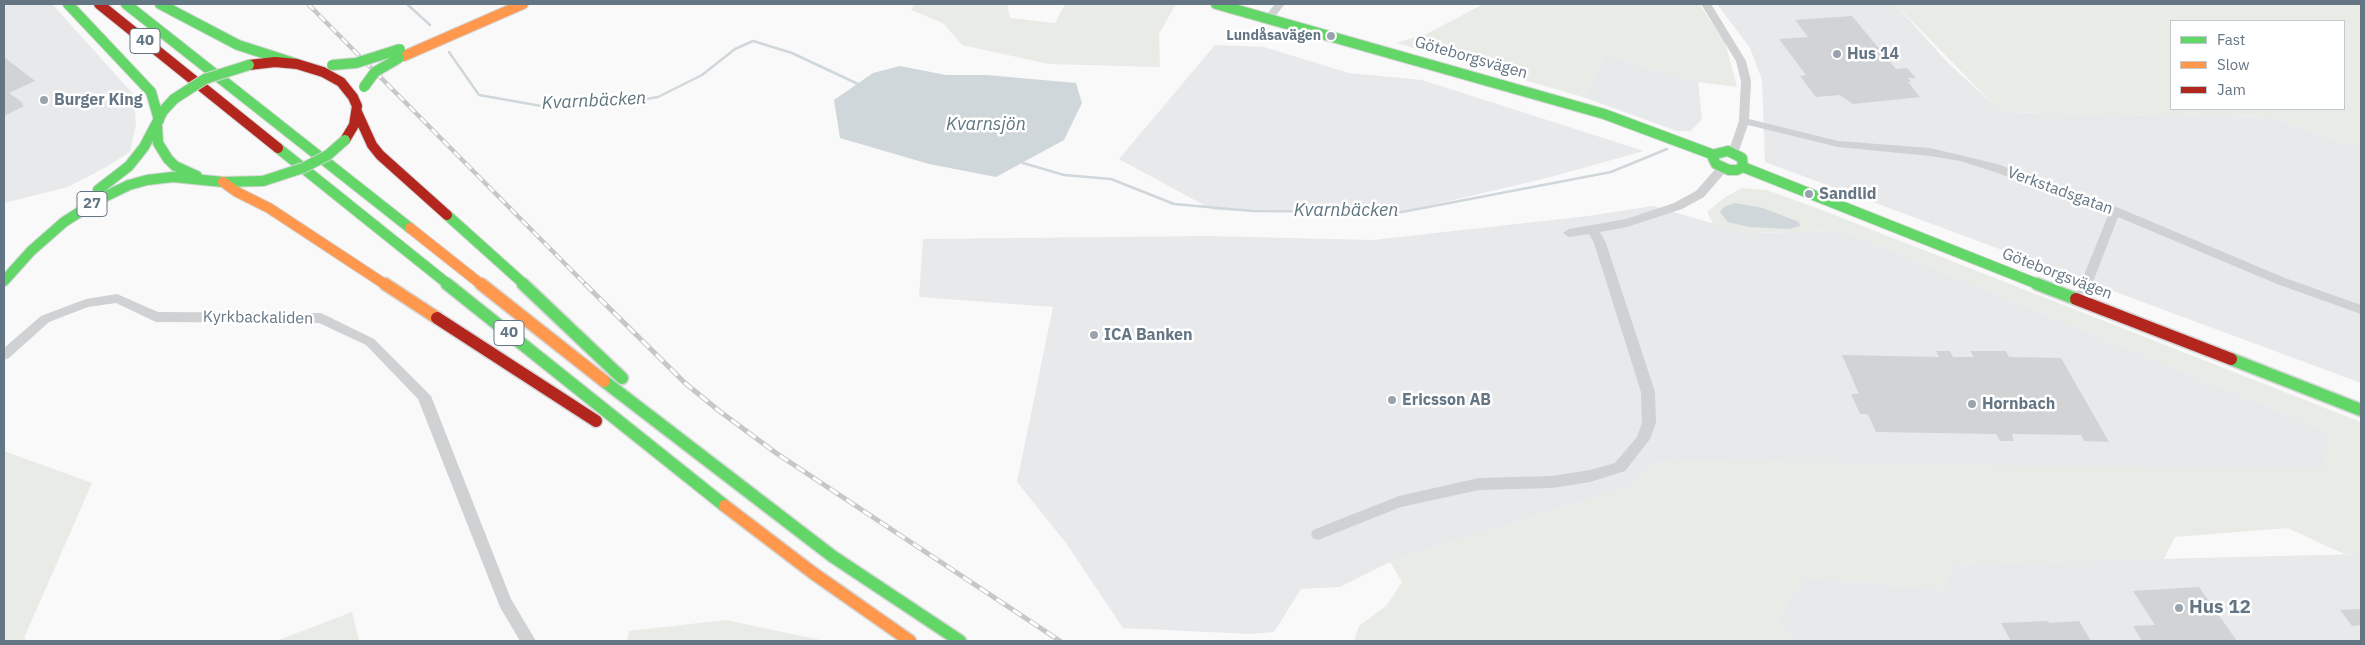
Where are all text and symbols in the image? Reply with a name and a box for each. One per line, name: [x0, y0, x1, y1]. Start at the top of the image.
legend: [2170, 20, 2345, 110]
road number: 40: [130, 28, 160, 54]
place label: Lundåsavägen: [1226, 28, 1321, 44]
marker: Lundåsavägen: [1325, 30, 1337, 42]
text: Fast: [2217, 30, 2245, 49]
street label: Göteborgsvägen: [1412, 33, 1530, 83]
place label: Hus 14: [1847, 44, 1899, 64]
marker: Hus 14: [1831, 48, 1843, 60]
text: Slow: [2217, 55, 2250, 74]
text: Jam: [2217, 80, 2246, 99]
water label: Kvarnbäcken: [541, 87, 647, 115]
place label: Burger King: [54, 90, 142, 110]
marker: Burger King: [38, 94, 50, 106]
water label: Kvarnsjön: [946, 114, 1026, 136]
street label: Verkstadsgatan: [2004, 163, 2116, 219]
place label: Sandlid: [1819, 184, 1877, 204]
marker: Sandlid: [1803, 188, 1815, 200]
road number: 27: [77, 192, 107, 216]
water label: Kvarnbäcken: [1294, 200, 1398, 222]
street label: Göteborgsvägen: [1999, 244, 2115, 304]
street label: Kyrkbackaliden: [203, 307, 313, 329]
road number: 40: [494, 320, 524, 346]
place label: ICA Banken: [1104, 325, 1193, 345]
marker: ICA Banken: [1088, 329, 1100, 341]
place label: Ericsson AB: [1402, 390, 1491, 410]
marker: Ericsson AB: [1386, 394, 1398, 406]
place label: Hornbach: [1982, 394, 2055, 414]
marker: Hornbach: [1966, 398, 1978, 410]
place label: Hus 12: [2189, 597, 2251, 619]
marker: Hus 12: [2173, 602, 2185, 614]

